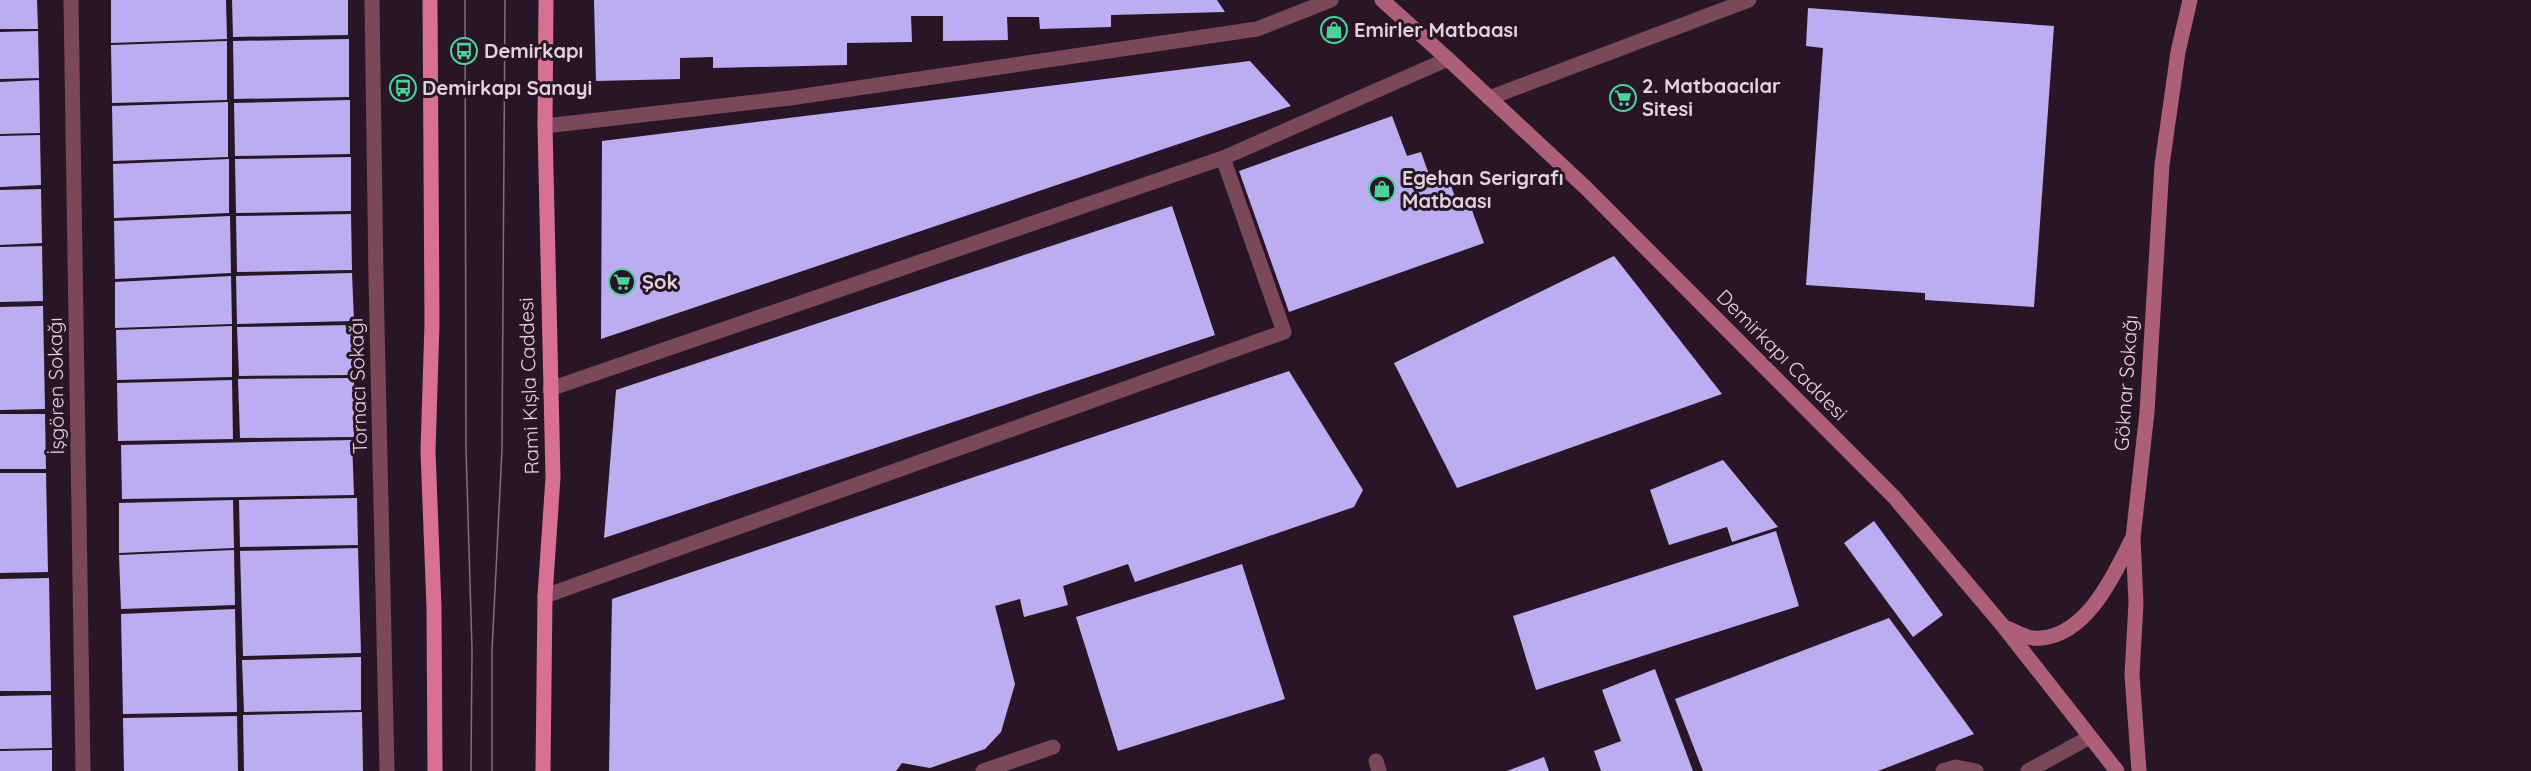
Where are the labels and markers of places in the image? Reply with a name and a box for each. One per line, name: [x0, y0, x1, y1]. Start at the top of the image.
shop icon: Emirler Matbaası: [1319, 15, 1349, 45]
place label: Emirler Matbaası: [1354, 17, 1518, 42]
bus stop icon: Demirkapı: [449, 36, 479, 66]
place label: Demirkapı: [484, 38, 583, 63]
bus stop icon: Demirkapı Sanayi: [388, 73, 418, 103]
place label: 2. Matbaacılar Sitesi: [1642, 73, 1781, 121]
place label: Demirkapı Sanayi: [422, 75, 592, 100]
supermarket icon: 2. Matbaacılar Sitesi: [1608, 83, 1638, 113]
place label: Egehan Serigrafı Matbaası: [1402, 165, 1564, 213]
shop icon: Egehan Serigrafı Matbaası: [1367, 174, 1397, 204]
supermarket icon: Şok: [607, 267, 637, 297]
place label: Şok: [642, 269, 678, 294]

